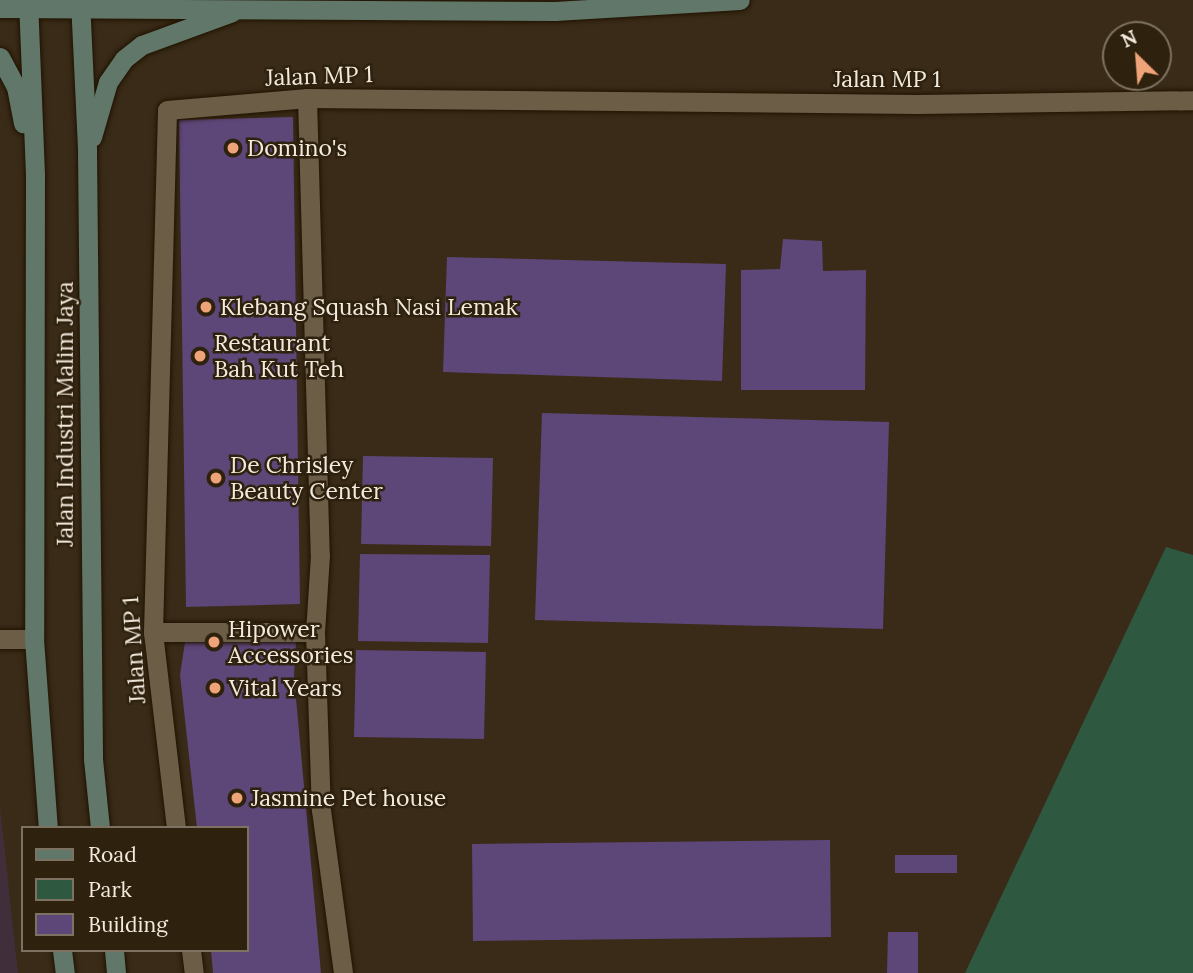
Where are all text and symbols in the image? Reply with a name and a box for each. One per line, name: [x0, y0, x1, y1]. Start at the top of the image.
north arrow: [1102, 21, 1172, 91]
text: N: [1117, 25, 1141, 53]
street label: Jalan MP 1: [265, 60, 373, 92]
street label: Jalan MP 1: [833, 65, 941, 93]
place label: Domino's: [247, 134, 347, 162]
marker: Domino's: [225, 140, 241, 156]
street label: Jalan Industri Malim Jaya: [51, 281, 79, 547]
place label: Klebang Squash Nasi Lemak: [220, 293, 518, 321]
marker: Klebang Squash Nasi Lemak: [198, 299, 214, 315]
place label: Restaurant Bah Kut Teh: [214, 329, 344, 383]
marker: Restaurant Bah Kut Teh: [192, 348, 208, 364]
place label: De Chrisley Beauty Center: [230, 451, 383, 505]
marker: De Chrisley Beauty Center: [208, 470, 224, 486]
street label: Jalan MP 1: [116, 595, 152, 705]
place label: Hipower Accessories: [228, 615, 353, 669]
marker: Hipower Accessories: [206, 634, 222, 650]
place label: Vital Years: [229, 674, 342, 702]
marker: Vital Years: [207, 680, 223, 696]
place label: Jasmine Pet house: [251, 784, 446, 812]
marker: Jasmine Pet house: [229, 790, 245, 806]
legend: [21, 826, 248, 952]
text: Road: [88, 841, 137, 868]
text: Park: [88, 876, 132, 903]
text: Building: [88, 911, 168, 938]

